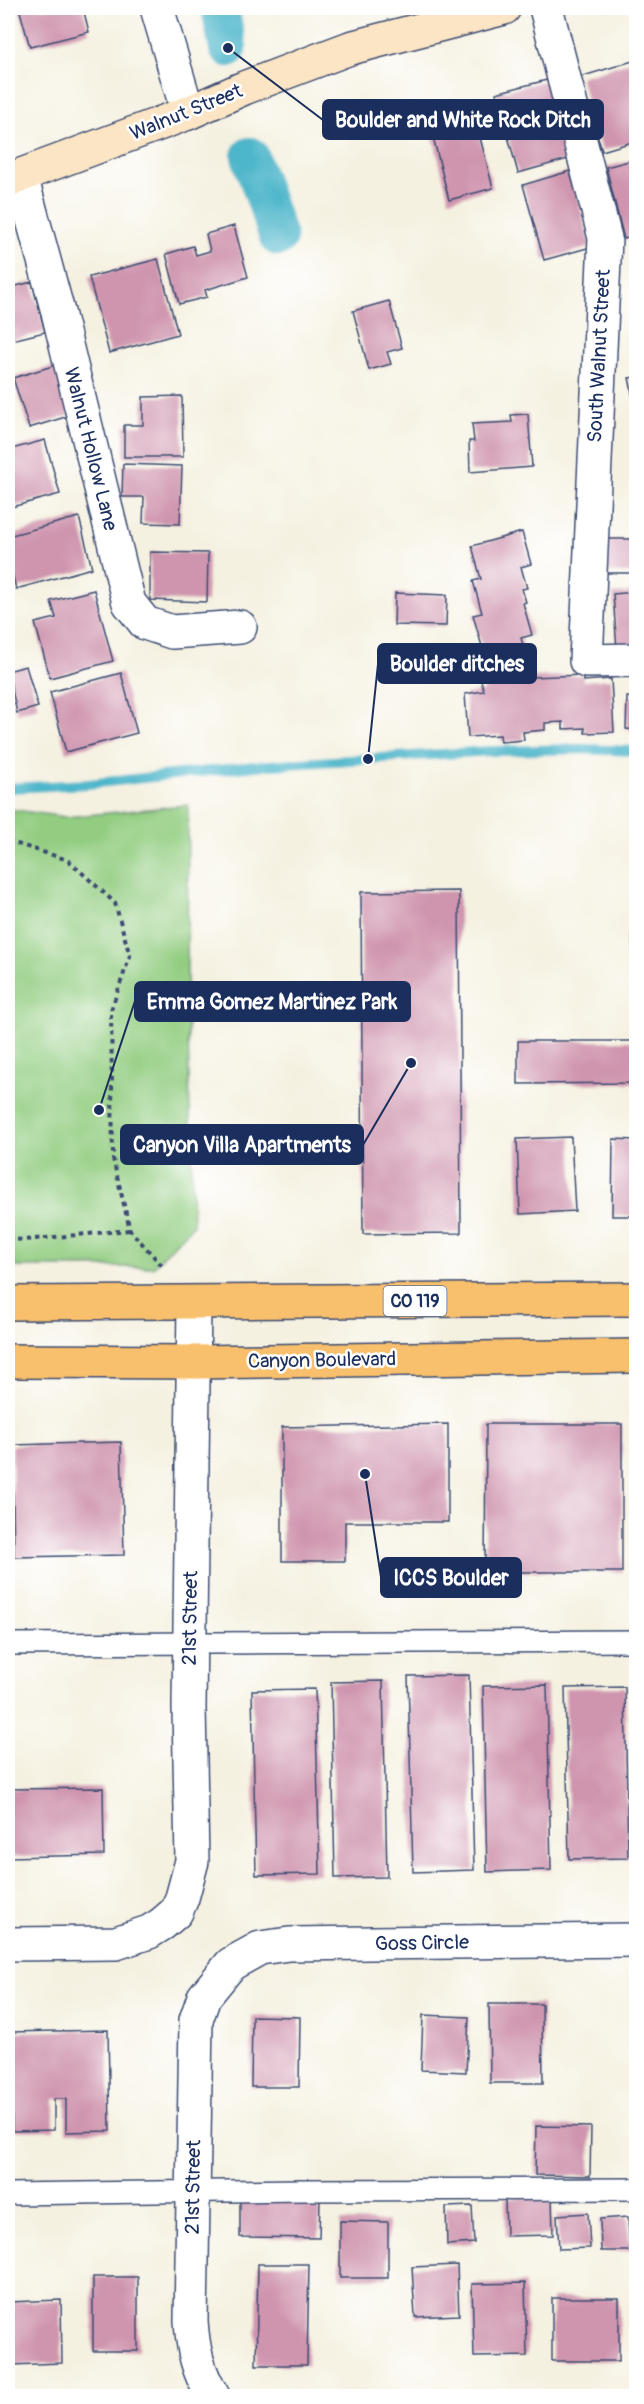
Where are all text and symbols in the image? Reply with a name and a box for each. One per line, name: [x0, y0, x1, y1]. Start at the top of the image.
street label: Walnut Street: [126, 78, 247, 146]
callout: Boulder and White Rock Ditch: [323, 100, 603, 139]
text: Boulder and White Rock Ditch: [335, 107, 591, 134]
street label: South Walnut Street: [582, 268, 616, 443]
street label: Walnut Hollow Lane: [59, 365, 123, 533]
callout: Boulder ditches: [378, 644, 536, 683]
text: Boulder ditches: [390, 651, 525, 678]
callout: Emma Gomez Martinez Park: [135, 982, 410, 1021]
text: Emma Gomez Martinez Park: [147, 989, 397, 1016]
callout: Canyon Villa Apartments: [121, 1125, 363, 1164]
text: Canyon Villa Apartments: [133, 1132, 352, 1159]
road number: CO 119: [384, 1286, 446, 1316]
street label: Canyon Boulevard: [248, 1346, 396, 1374]
callout: ICCS Boulder: [381, 1558, 521, 1597]
text: ICCS Boulder: [393, 1565, 509, 1592]
street label: 21st Street: [177, 1570, 203, 1666]
street label: Goss Circle: [375, 1930, 469, 1956]
street label: 21st Street: [180, 2139, 206, 2235]

